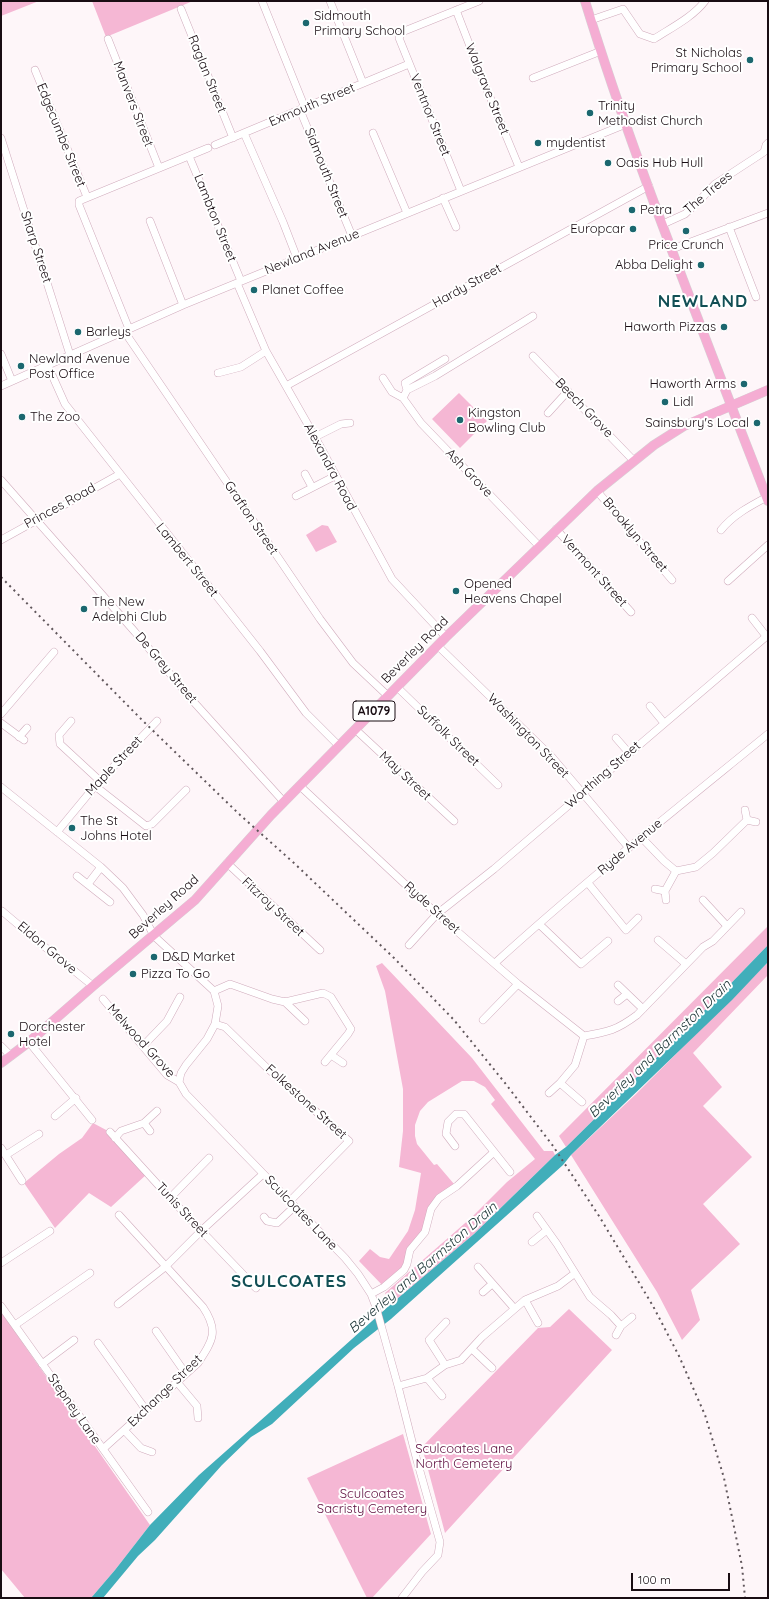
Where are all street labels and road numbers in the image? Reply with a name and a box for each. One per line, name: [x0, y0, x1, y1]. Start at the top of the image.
street label: Raglan Street: [184, 33, 230, 115]
street label: Walgrave Street: [462, 41, 512, 137]
street label: Manvers Street: [110, 59, 156, 149]
street label: Ventnor Street: [406, 72, 454, 158]
street label: Exmouth Street: [267, 80, 357, 130]
street label: Edgecumbe Street: [33, 81, 89, 189]
street label: Sidmouth Street: [301, 126, 351, 220]
street label: The Trees: [680, 168, 736, 218]
street label: Lambton Street: [190, 172, 240, 264]
street label: Sharp Street: [17, 209, 55, 285]
street label: Newland Avenue: [262, 226, 362, 278]
street label: Hardy Street: [430, 261, 504, 311]
street label: Beech Grove: [552, 375, 616, 441]
street label: Alexandra Road: [300, 421, 360, 513]
street label: Ash Grove: [442, 446, 496, 500]
street label: Grafton Street: [221, 478, 281, 558]
street label: Princes Road: [22, 480, 98, 532]
street label: Brooklyn Street: [599, 495, 671, 575]
street label: Lambert Street: [153, 520, 221, 600]
street label: Vermont Street: [558, 532, 630, 610]
street label: Beverley Road: [378, 613, 452, 687]
street label: De Grey Street: [132, 629, 200, 707]
street label: Washington Street: [484, 691, 572, 781]
road number: A1079: [353, 701, 395, 721]
street label: Suffolk Street: [413, 702, 483, 770]
street label: Maple Street: [82, 733, 146, 799]
street label: Worthing Street: [562, 738, 644, 812]
street label: May Street: [376, 748, 434, 804]
street label: Ryde Avenue: [595, 816, 665, 878]
street label: Beverley Road: [126, 872, 202, 942]
street label: Fitzroy Street: [238, 874, 308, 940]
street label: Ryde Street: [401, 879, 463, 937]
street label: Eldon Grove: [14, 919, 80, 977]
street label: Melwood Grove: [104, 1001, 178, 1081]
street label: Folkestone Street: [262, 1061, 350, 1143]
street label: Sculcoates Lane: [261, 1172, 341, 1254]
street label: Tunis Street: [153, 1179, 211, 1241]
street label: Exchange Street: [125, 1352, 205, 1430]
street label: Stepney Lane: [44, 1371, 104, 1447]

